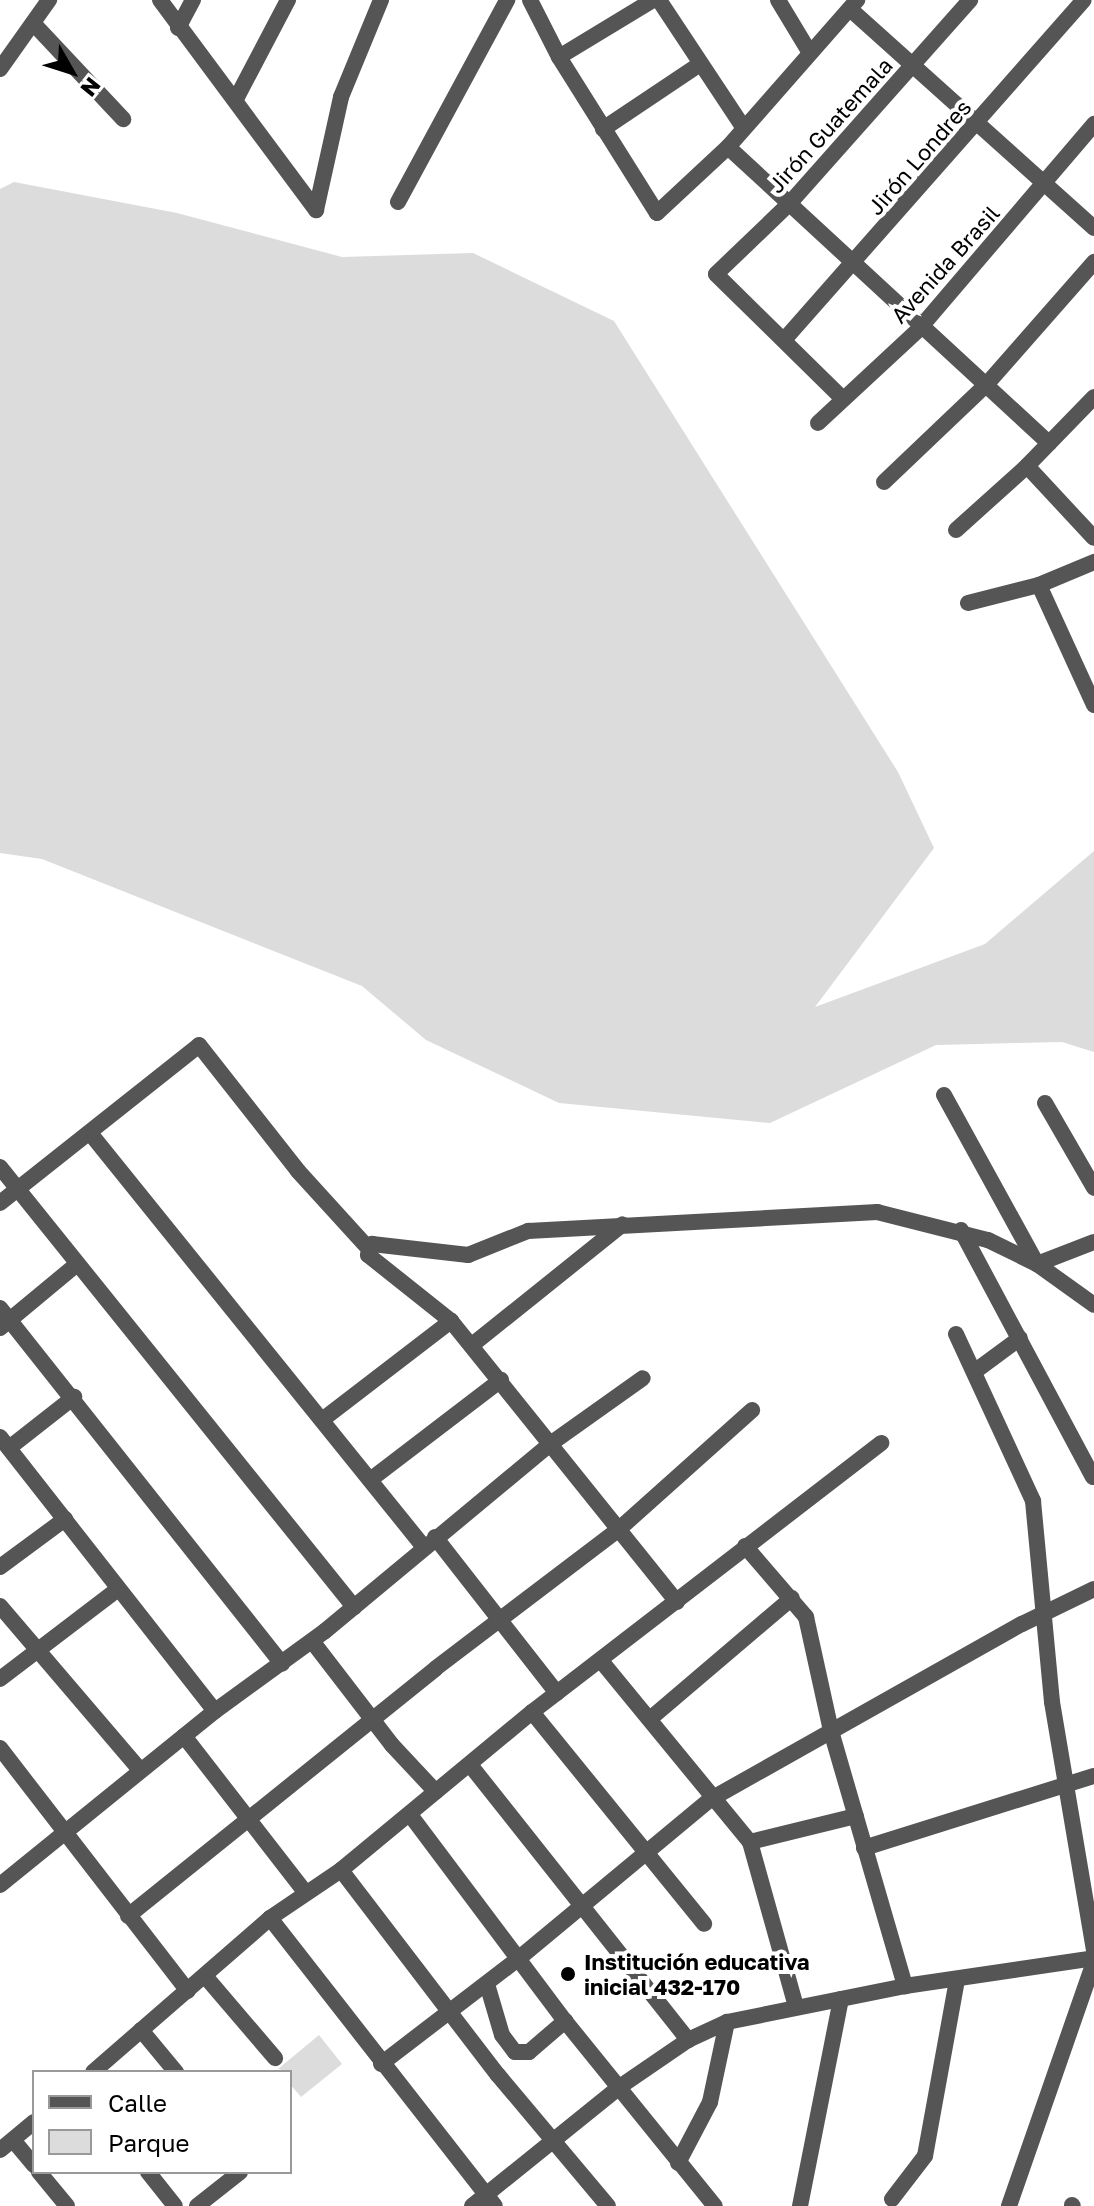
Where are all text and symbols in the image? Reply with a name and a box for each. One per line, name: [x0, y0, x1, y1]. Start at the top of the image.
north arrow: [32, 32, 112, 112]
street label: Jirón Guatemala: [762, 52, 898, 198]
text: N: [75, 72, 107, 102]
street label: Jirón Londres: [862, 94, 976, 220]
street label: Avenida Brasil: [885, 200, 1005, 328]
place label: Institución educativa inicial 432-170: [584, 1948, 809, 2000]
marker: Institución educativa inicial 432-170: [559, 1965, 577, 1983]
legend: [32, 2070, 292, 2174]
text: Calle: [108, 2088, 167, 2117]
text: Parque: [108, 2128, 189, 2157]

